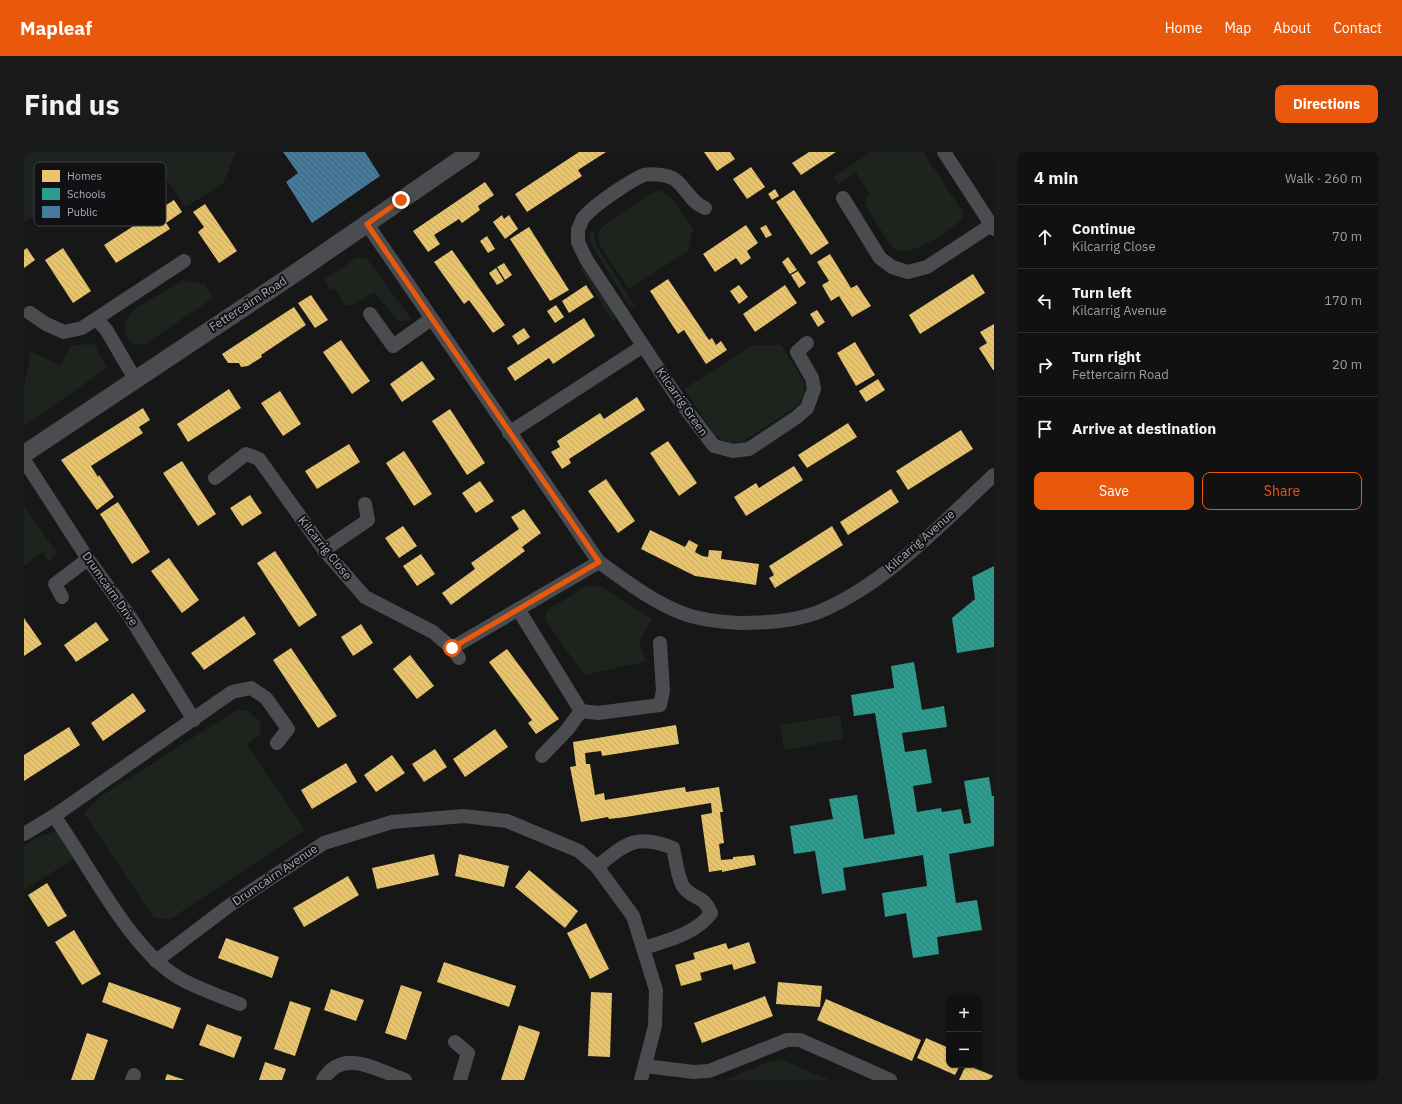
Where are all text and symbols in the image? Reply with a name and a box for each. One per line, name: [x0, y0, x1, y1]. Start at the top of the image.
text: Mapleaf: [20, 16, 92, 40]
text: Home: [1165, 19, 1202, 37]
text: Map: [1224, 19, 1251, 37]
text: About: [1273, 19, 1311, 37]
text: Contact: [1333, 19, 1382, 37]
button: Directions: [1275, 85, 1378, 123]
text: Find us: [24, 86, 120, 123]
legend: [34, 162, 166, 226]
text: 4 min: [1034, 167, 1078, 189]
text: Homes: [67, 169, 102, 183]
text: Walk · 260 m: [1285, 170, 1362, 187]
text: Schools: [67, 187, 106, 201]
route end: [392, 191, 410, 209]
text: Public: [67, 205, 98, 219]
text: Continue: [1072, 219, 1136, 238]
icon: ahead: [1034, 226, 1056, 248]
text: 70 m: [1332, 228, 1362, 245]
text: Kilcarrig Close: [1072, 238, 1156, 255]
street label: Fettercairn Road: [206, 273, 289, 334]
text: Turn left: [1072, 283, 1132, 302]
icon: left: [1034, 290, 1056, 312]
text: 170 m: [1324, 292, 1362, 309]
text: Kilcarrig Avenue: [1072, 302, 1167, 319]
text: Turn right: [1072, 347, 1141, 366]
icon: right: [1034, 354, 1056, 376]
text: 20 m: [1332, 356, 1362, 373]
street label: Kilcarrig Green: [653, 365, 711, 439]
text: Fettercairn Road: [1072, 366, 1169, 383]
icon: arrive: [1034, 418, 1056, 440]
text: Arrive at destination: [1072, 419, 1216, 438]
button: Save: [1034, 472, 1194, 510]
button: Share: [1202, 472, 1362, 510]
street label: Kilcarrig Avenue: [882, 506, 958, 575]
street label: Kilcarrig Close: [295, 513, 356, 583]
street label: Drumcairn Drive: [79, 549, 142, 629]
route start: [443, 639, 461, 657]
street label: Drumcairn Avenue: [229, 840, 320, 909]
map controls: [946, 996, 982, 1068]
button: +: [946, 996, 982, 1032]
button: −: [946, 1032, 982, 1068]

